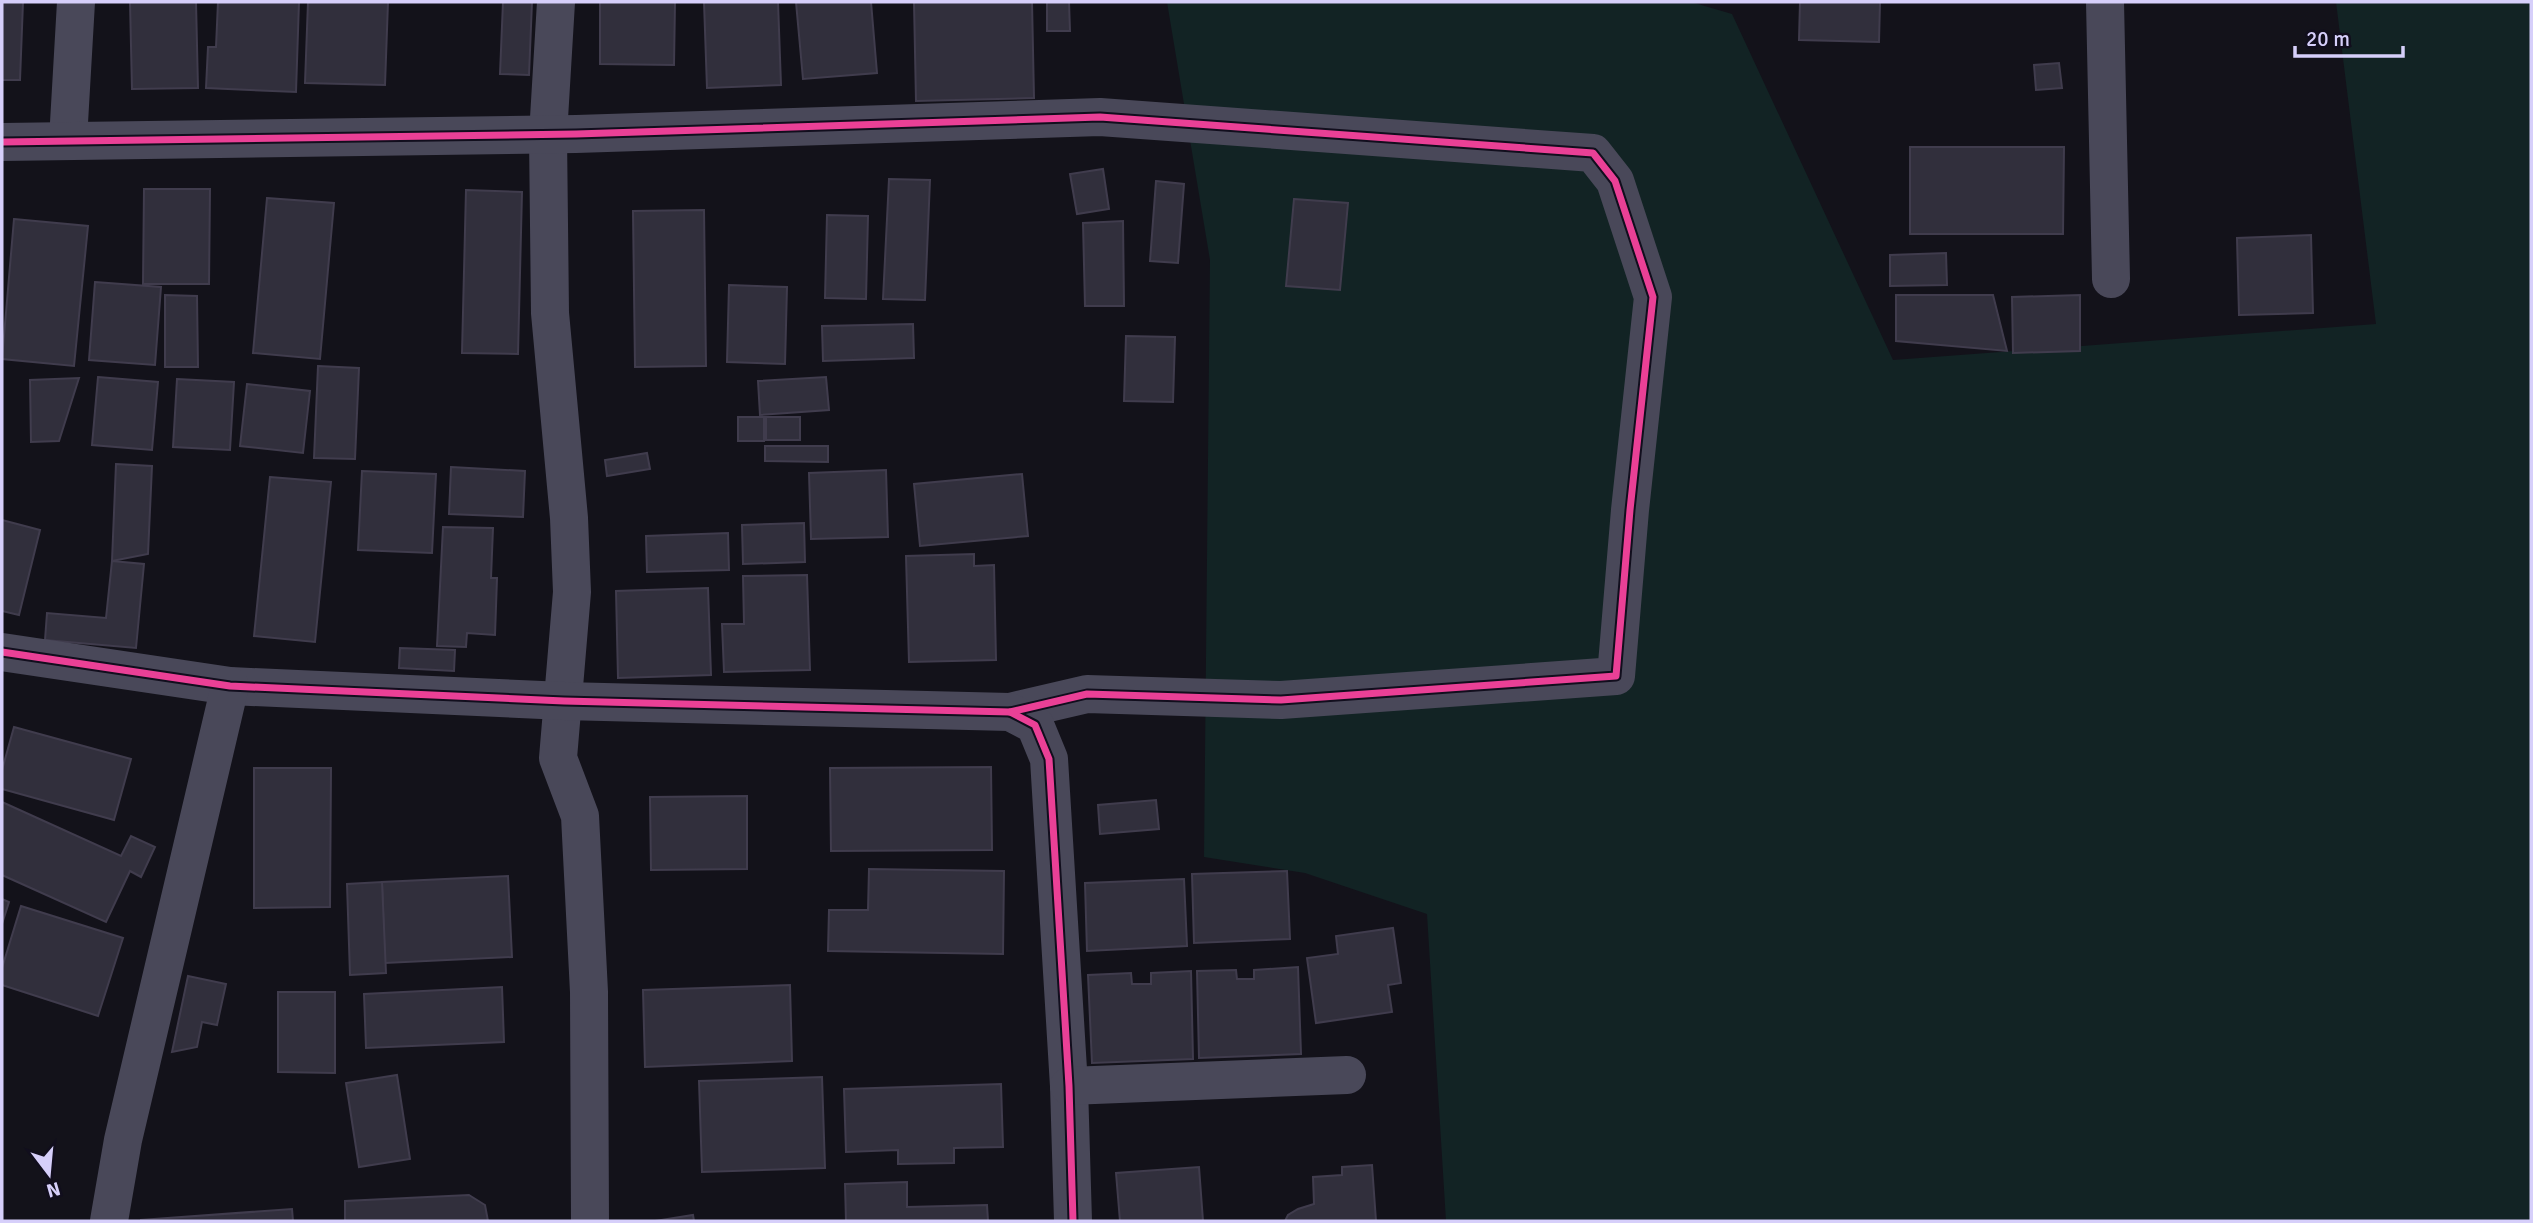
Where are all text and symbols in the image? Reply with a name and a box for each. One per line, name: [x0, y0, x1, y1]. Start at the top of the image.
scale bar: [2295, 14, 2404, 58]
text: 20 m: [2306, 26, 2350, 52]
north arrow: [14, 1139, 84, 1209]
text: N: [44, 1176, 63, 1203]

